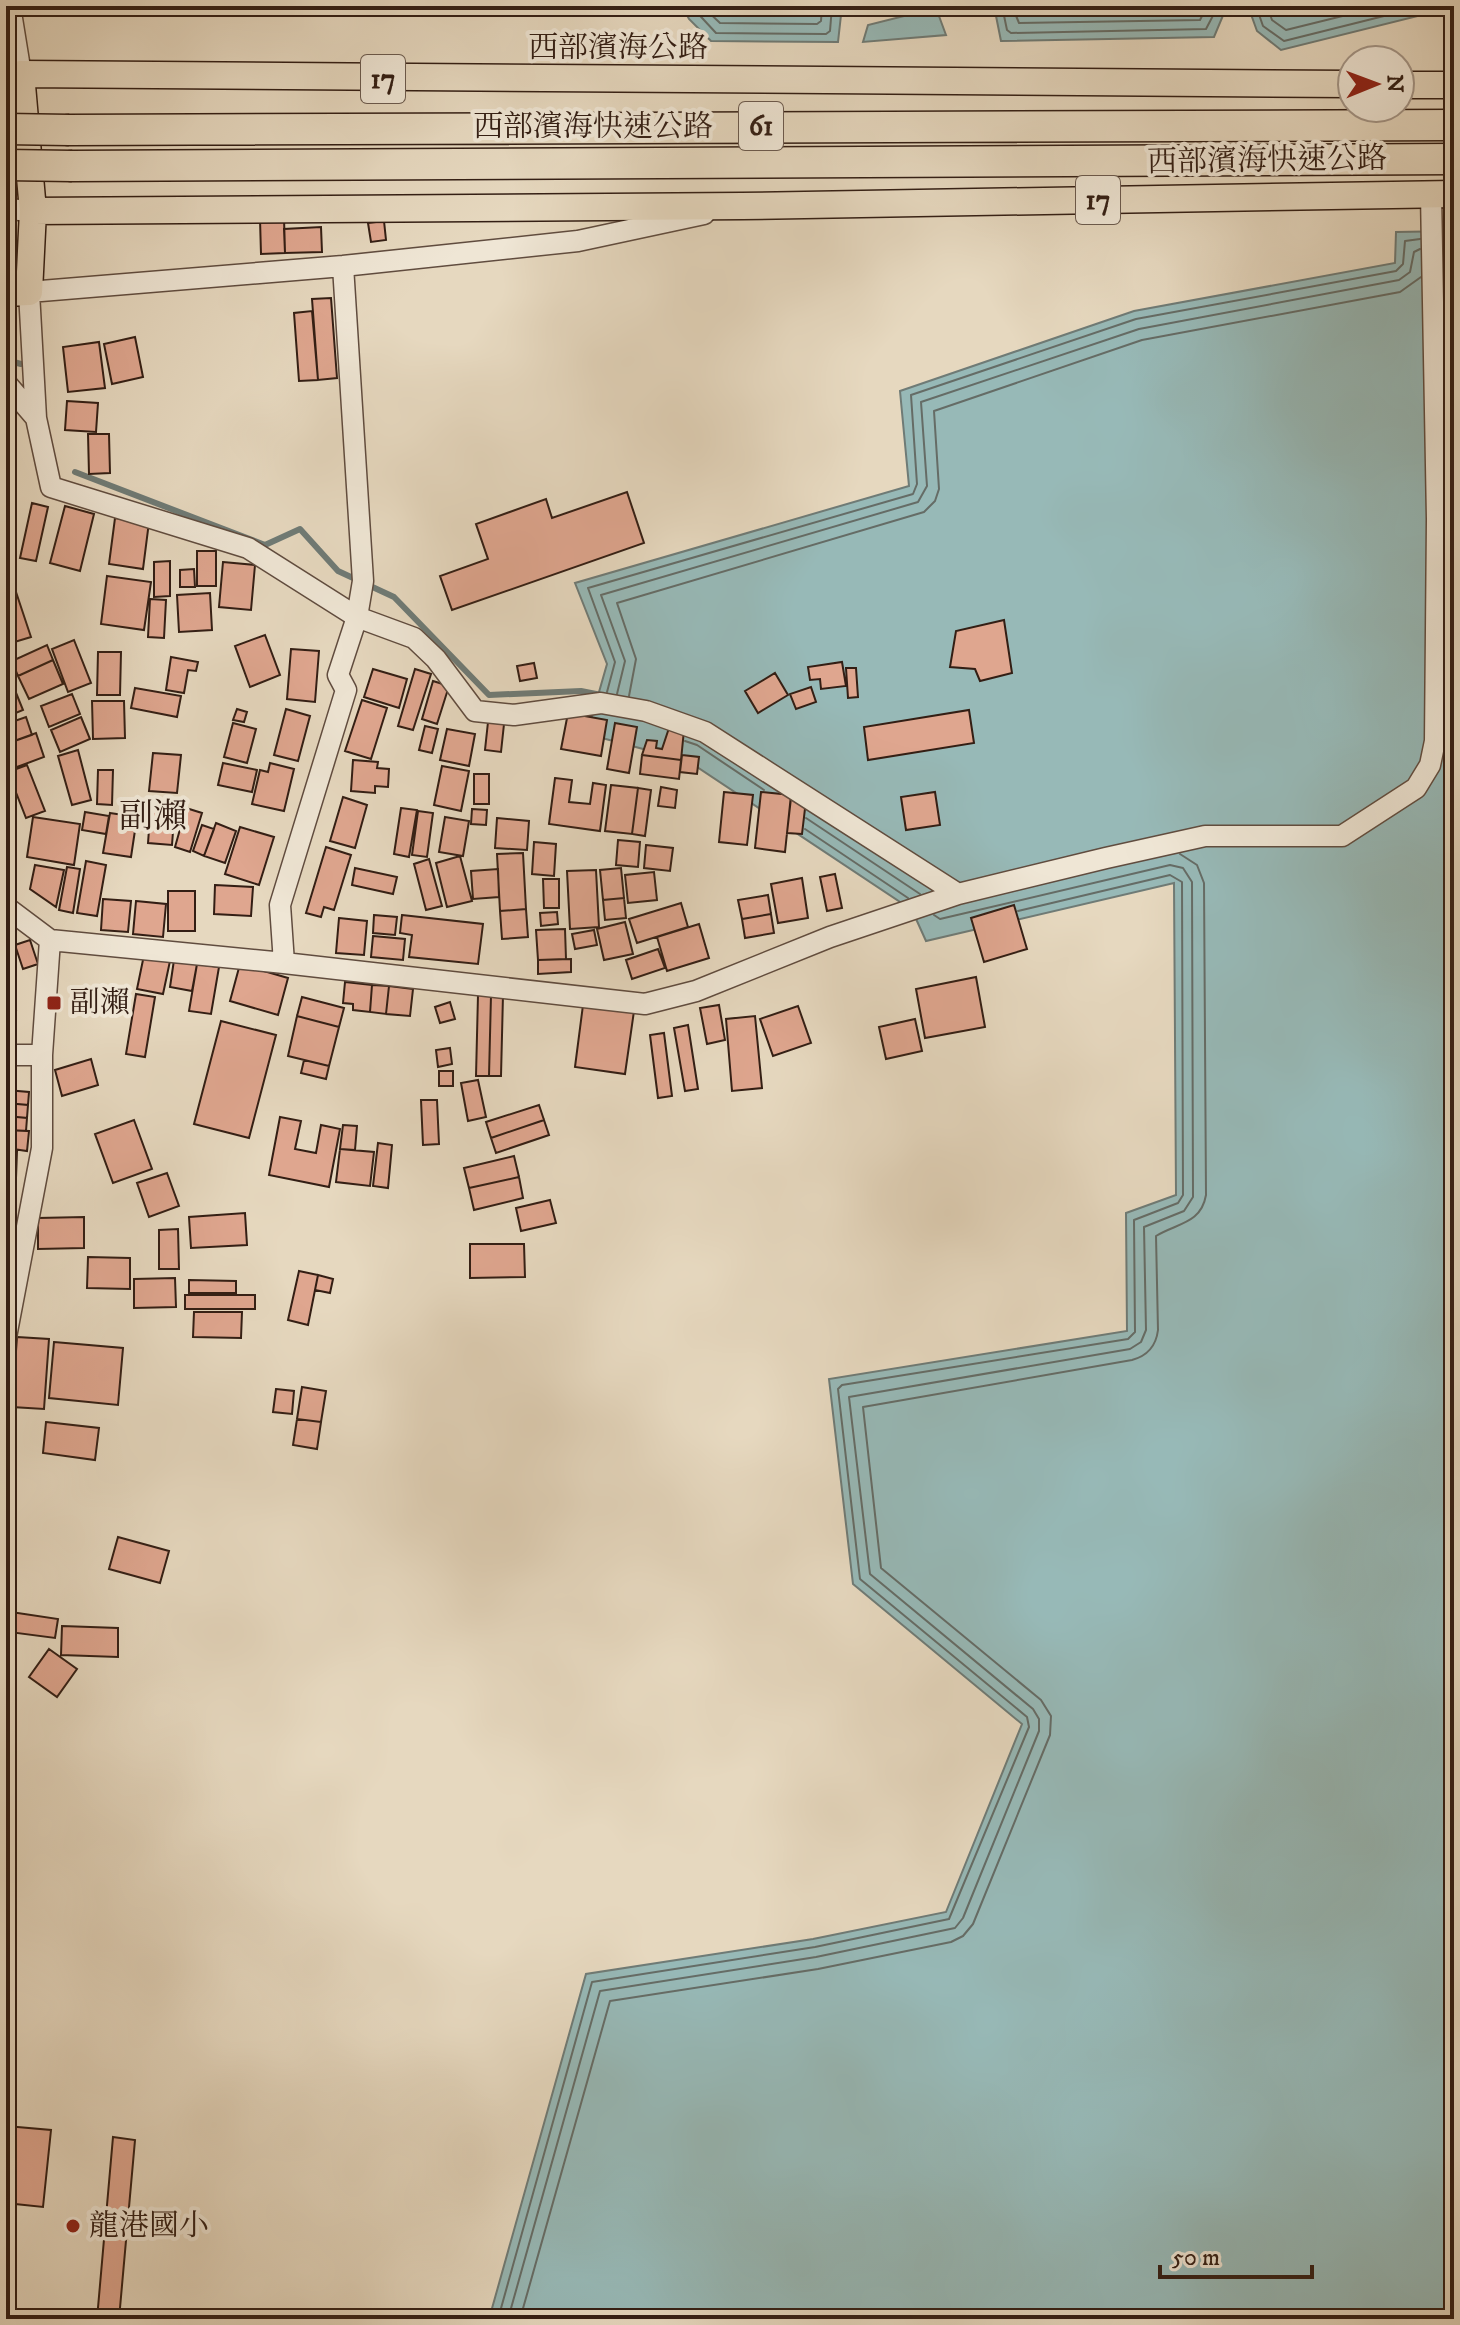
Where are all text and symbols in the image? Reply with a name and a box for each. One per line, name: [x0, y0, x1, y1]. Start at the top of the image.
street label: 西部濱海公路: [528, 30, 708, 67]
north arrow: [1336, 44, 1416, 124]
road number: 17: [361, 55, 405, 103]
text: N: [1381, 74, 1408, 93]
road number: 61: [739, 102, 783, 150]
street label: 西部濱海快速公路: [473, 109, 713, 146]
street label: 西部濱海快速公路: [1147, 140, 1387, 182]
road number: 17: [1076, 176, 1120, 224]
district label: 副瀨: [119, 796, 187, 838]
place label: 副瀨: [70, 985, 130, 1022]
marker: 副瀨: [45, 994, 63, 1012]
place label: 龍港國小: [89, 2208, 209, 2245]
marker: 龍港國小: [64, 2217, 82, 2235]
scale bar: [1160, 2229, 1312, 2279]
text: 50 m: [1172, 2243, 1220, 2273]

